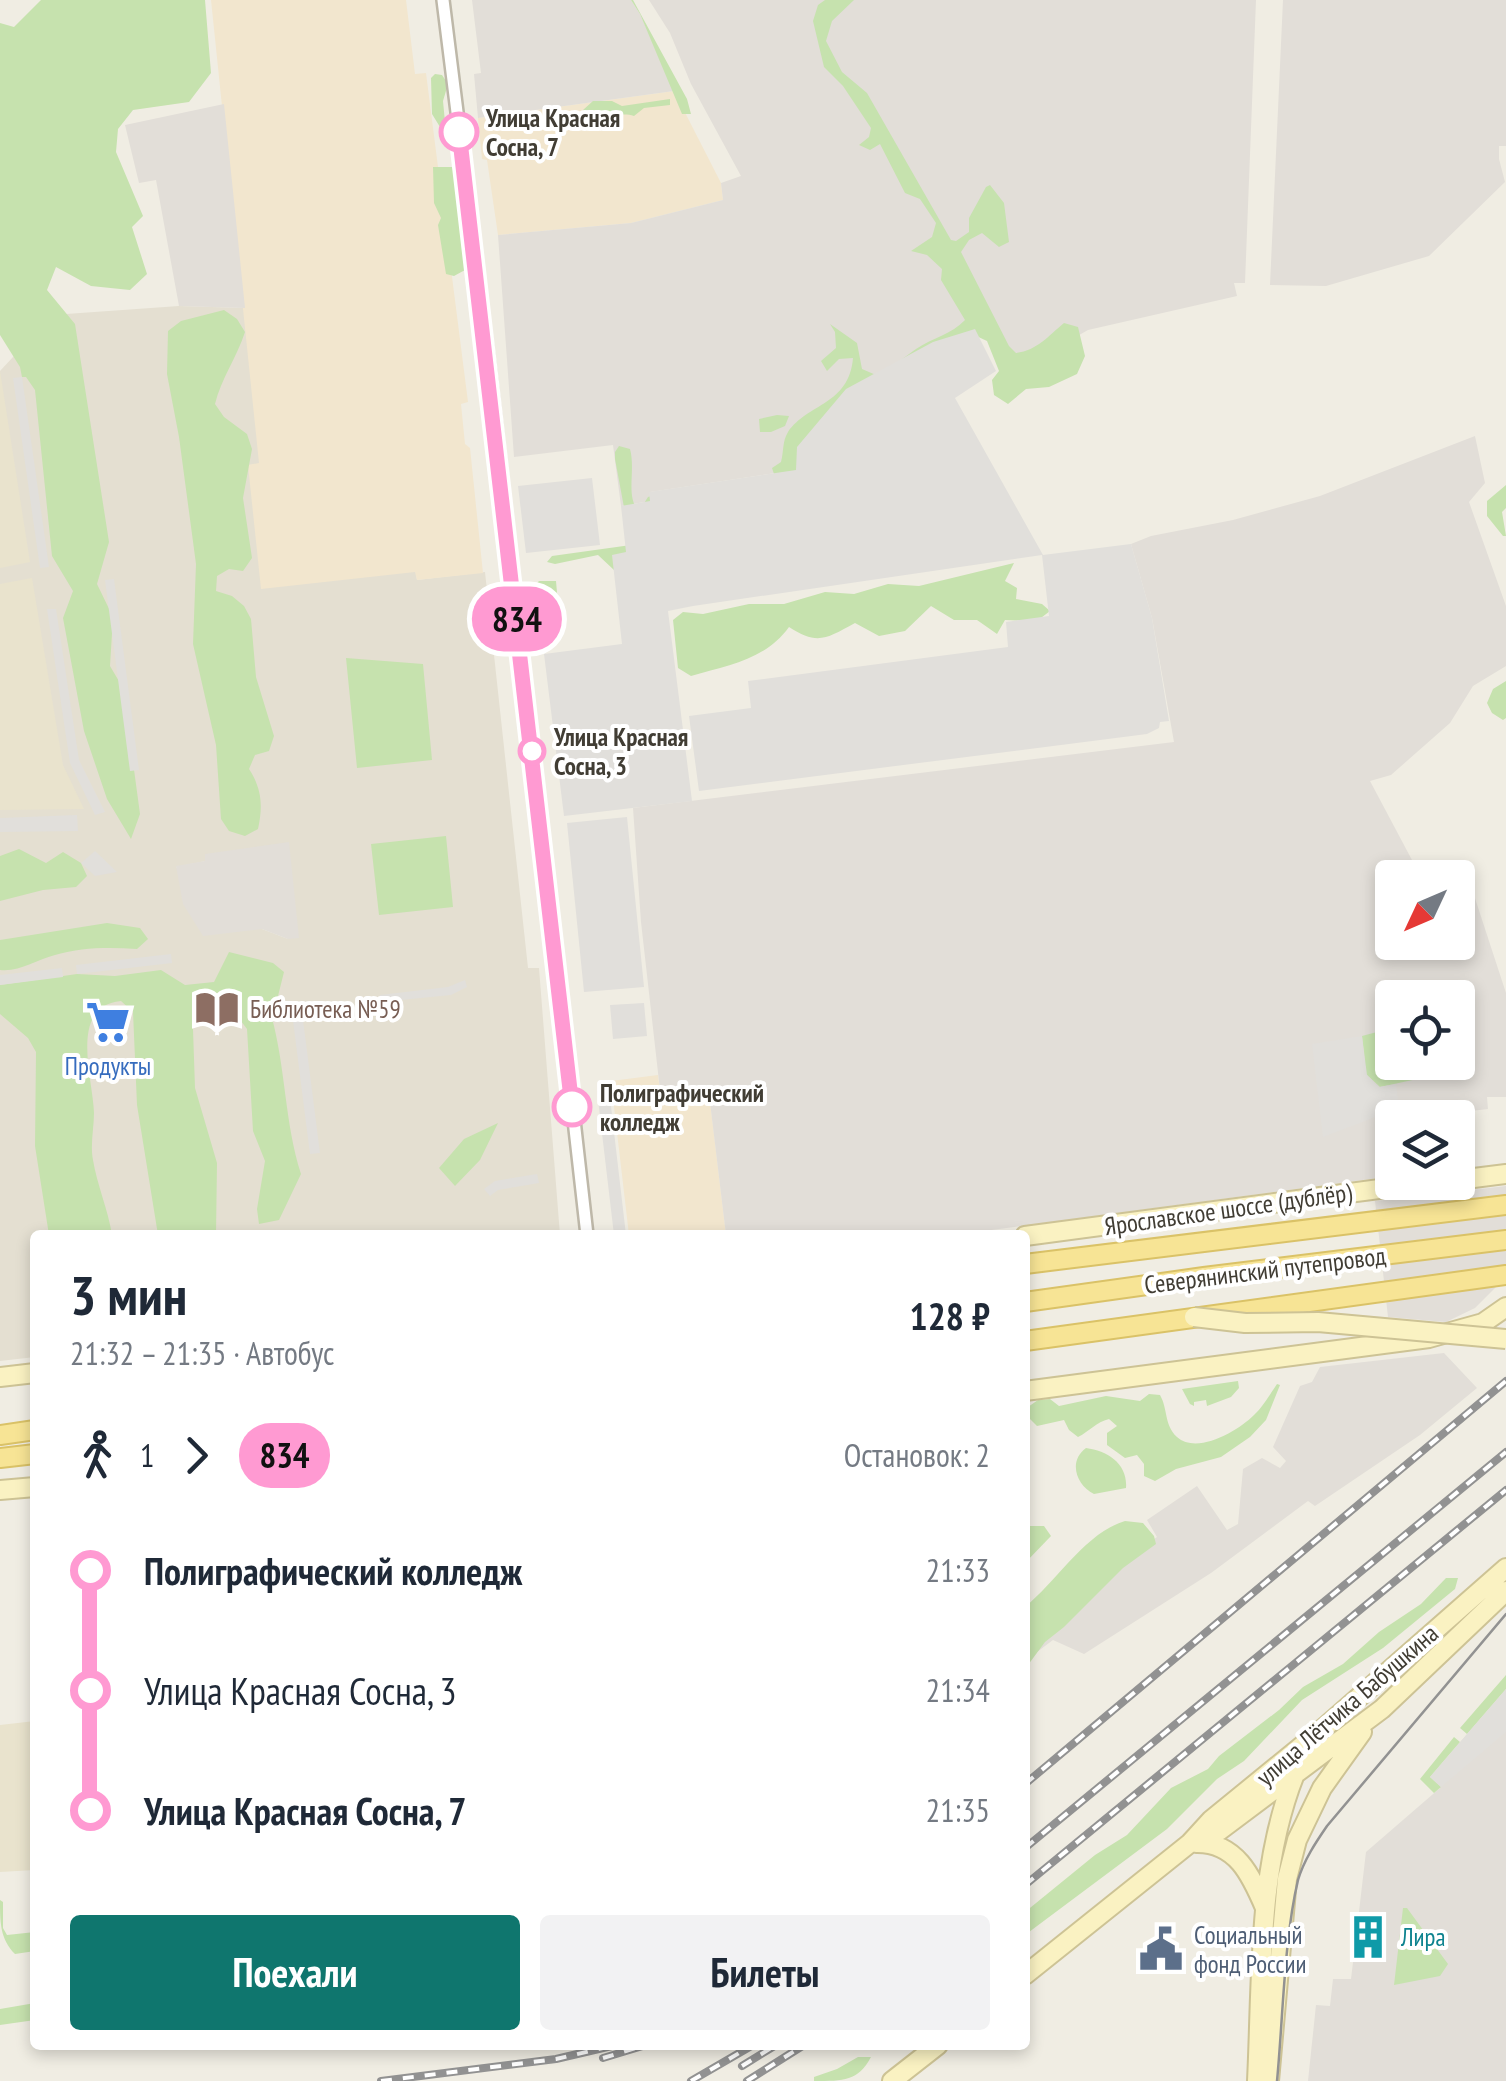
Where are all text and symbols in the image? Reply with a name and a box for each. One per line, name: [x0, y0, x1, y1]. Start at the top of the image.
place label: Улица Красная Сосна, 7: [485, 102, 620, 163]
marker: Улица Красная Сосна, 7: [440, 113, 478, 151]
line badge: 834: [460, 586, 574, 652]
text: 834: [492, 596, 542, 642]
place label: Улица Красная Сосна, 3: [553, 721, 688, 782]
marker: Улица Красная Сосна, 3: [519, 738, 545, 764]
north arrow: [1375, 860, 1475, 960]
map controls: [1375, 860, 1475, 1200]
button: locate: [1375, 980, 1475, 1080]
library icon: Библиотека №59: [193, 985, 241, 1033]
place label: Библиотека №59: [250, 993, 401, 1025]
supermarket icon: Продукты: [84, 998, 132, 1046]
place label: Продукты: [65, 1050, 151, 1082]
place label: Полиграфический колледж: [600, 1077, 764, 1138]
marker: Полиграфический колледж: [553, 1088, 591, 1126]
button: layers: [1375, 1100, 1475, 1200]
street label: Ярославское шоссе (дублёр): [1102, 1176, 1354, 1242]
street label: Северянинский путепровод: [1142, 1239, 1388, 1301]
text: 3 мин: [70, 1259, 187, 1330]
text: 128 ₽: [910, 1291, 990, 1340]
text: 21:32 – 21:35 · Автобус: [70, 1332, 334, 1374]
icon: walk: [70, 1428, 125, 1483]
icon: forward: [169, 1428, 224, 1483]
text: 834: [259, 1432, 310, 1478]
text: 1: [140, 1434, 154, 1476]
text: Остановок: 2: [844, 1434, 990, 1476]
text: Полиграфический колледж: [144, 1546, 522, 1595]
text: 21:33: [926, 1549, 990, 1591]
street label: улица Лётчика Бабушкина: [1249, 1617, 1445, 1793]
text: Улица Красная Сосна, 3: [144, 1666, 457, 1715]
text: 21:34: [926, 1669, 990, 1711]
text: Улица Красная Сосна, 7: [144, 1786, 466, 1835]
text: 21:35: [926, 1789, 990, 1831]
building icon: Лира: [1344, 1913, 1392, 1961]
button: Поехали: [70, 1915, 520, 2030]
button: Билеты: [540, 1915, 990, 2030]
place label: Социальный фонд России: [1194, 1919, 1306, 1980]
place label: Лира: [1400, 1921, 1445, 1953]
public building icon: Социальный фонд России: [1137, 1925, 1185, 1973]

